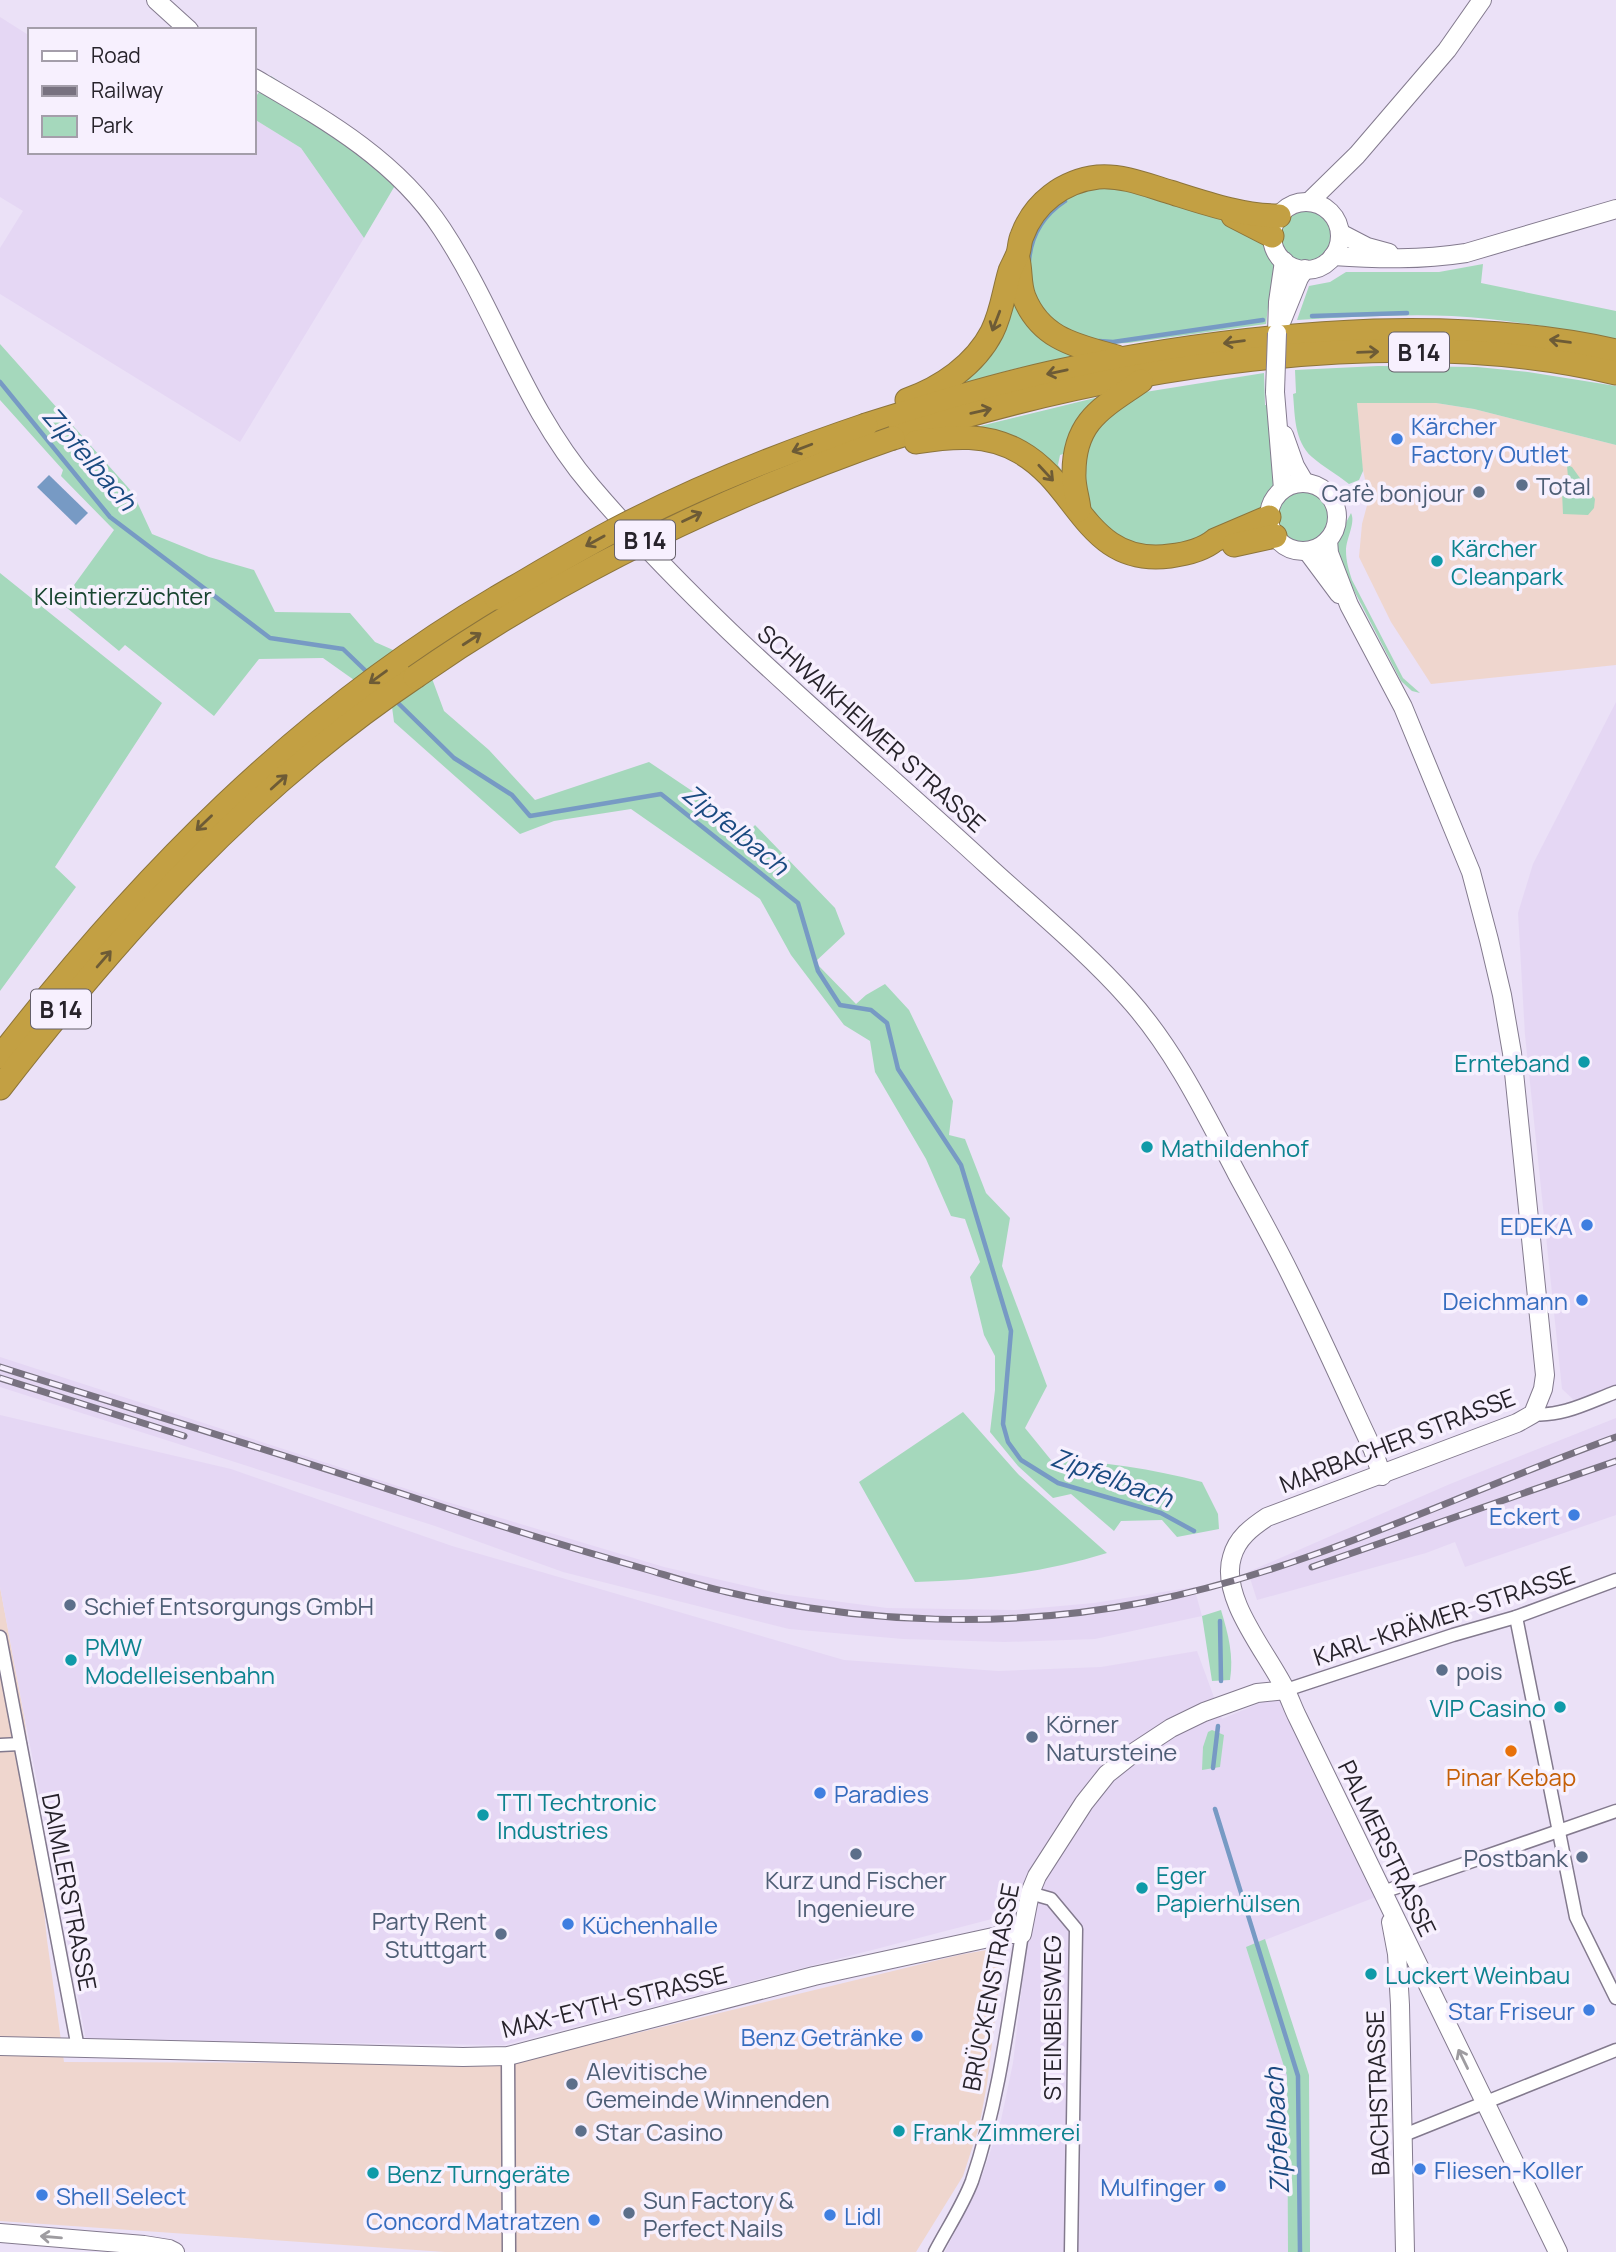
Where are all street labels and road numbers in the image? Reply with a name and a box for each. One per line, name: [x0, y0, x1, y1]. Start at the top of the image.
road number: B 14: [1389, 332, 1449, 372]
road number: B 14: [615, 520, 675, 560]
street label: SCHWAIKHEIMER STRASSE: [751, 617, 993, 839]
road number: B 14: [31, 990, 91, 1028]
street label: MARBACHER STRASSE: [1274, 1380, 1520, 1500]
street label: KARL-KRÄMER-STRASSE: [1309, 1557, 1579, 1673]
street label: PALMERSTRASSE: [1331, 1754, 1445, 1942]
street label: DAIMLERSTRASSE: [35, 1791, 105, 1993]
street label: BRÜCKENSTRASSE: [954, 1880, 1026, 2094]
street label: STEINBEISWEG: [1035, 1935, 1068, 2101]
street label: MAX-EYTH-STRASSE: [498, 1957, 730, 2045]
street label: BACHSTRASSE: [1358, 2010, 1396, 2176]

